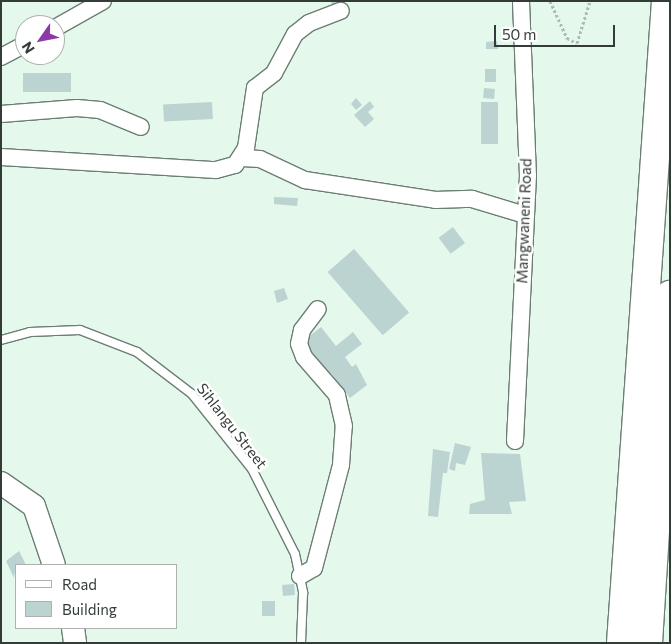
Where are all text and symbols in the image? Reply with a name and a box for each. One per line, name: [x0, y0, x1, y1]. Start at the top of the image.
north arrow: [15, 15, 65, 65]
scale bar: [496, 15, 617, 47]
text: 50 m: [502, 25, 536, 43]
text: N: [18, 39, 38, 57]
street label: Mangwaneni Road: [513, 158, 535, 284]
street label: Sihlangu Street: [193, 380, 271, 472]
legend: [15, 564, 178, 629]
text: Road: [62, 575, 97, 593]
text: Building: [62, 600, 117, 618]

